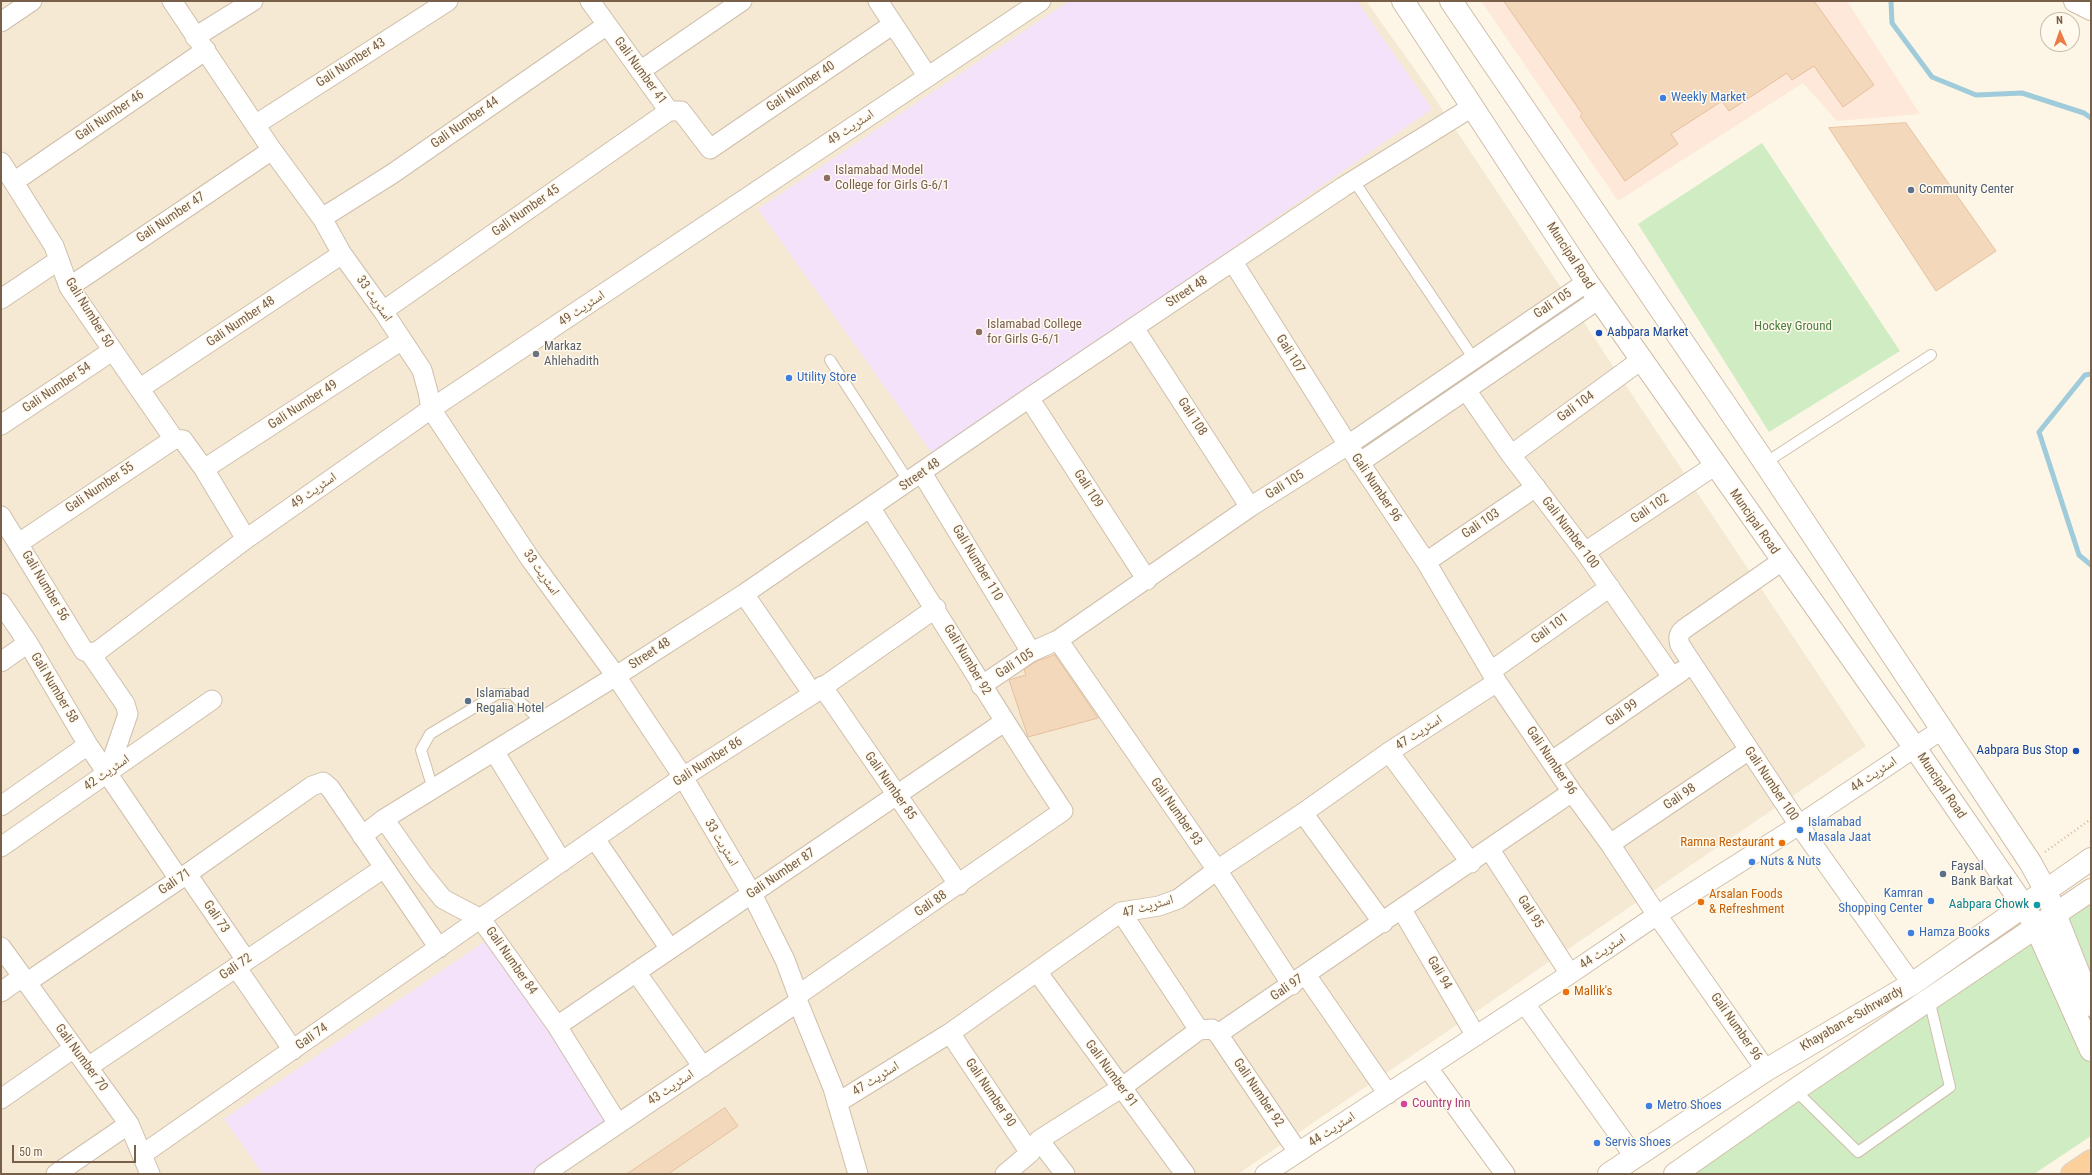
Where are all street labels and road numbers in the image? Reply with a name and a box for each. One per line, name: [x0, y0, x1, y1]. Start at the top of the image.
street label: Gali Number 41: [610, 34, 670, 108]
street label: Gali Number 43: [314, 35, 388, 91]
street label: Gali Number 40: [764, 58, 838, 116]
street label: Gali Number 46: [73, 87, 147, 145]
street label: Gali Number 44: [428, 94, 502, 152]
street label: اسٹریٹ 49: [825, 107, 877, 149]
street label: Gali Number 45: [489, 182, 563, 240]
street label: Gali Number 47: [134, 189, 208, 247]
street label: Muncipal Road: [1543, 220, 1597, 292]
street label: اسٹریٹ 33: [353, 273, 395, 325]
street label: Street 48: [1163, 273, 1211, 311]
street label: Gali Number 50: [61, 275, 117, 351]
street label: Gali 105: [1531, 286, 1575, 322]
street label: اسٹریٹ 49: [556, 288, 608, 330]
street label: Gali Number 48: [204, 293, 278, 351]
street label: Gali 107: [1272, 332, 1308, 376]
street label: Gali Number 54: [20, 359, 94, 417]
street label: Gali Number 49: [266, 377, 340, 433]
street label: Gali 104: [1554, 388, 1598, 426]
street label: Gali 108: [1174, 395, 1210, 439]
street label: Gali Number 96: [1347, 451, 1405, 525]
street label: Street 48: [897, 455, 943, 495]
street label: Gali Number 55: [63, 459, 137, 517]
street label: Gali 109: [1070, 467, 1106, 511]
street label: Gali 105: [1263, 467, 1307, 503]
street label: اسٹریٹ 49: [288, 470, 340, 512]
street label: Muncipal Road: [1726, 486, 1782, 558]
street label: Gali 102: [1628, 491, 1672, 527]
street label: Gali Number 100: [1538, 494, 1602, 572]
street label: Gali 103: [1459, 506, 1503, 542]
street label: Gali Number 110: [948, 522, 1006, 604]
street label: اسٹریٹ 33: [520, 547, 562, 599]
street label: Gali Number 56: [18, 548, 72, 624]
street label: Gali 101: [1528, 610, 1572, 648]
street label: Gali Number 92: [940, 622, 994, 698]
street label: Street 48: [626, 635, 674, 673]
street label: Gali 105: [993, 646, 1037, 682]
street label: Gali Number 58: [27, 650, 81, 726]
street label: Gali 99: [1603, 696, 1641, 730]
street label: اسٹریٹ 47: [1393, 712, 1445, 754]
street label: Gali Number 96: [1522, 724, 1580, 798]
street label: Gali Number 86: [671, 734, 745, 790]
street label: Gali Number 100: [1741, 744, 1801, 824]
street label: Gali Number 85: [861, 749, 919, 823]
street label: Muncipal Road: [1913, 750, 1969, 822]
street label: اسٹریٹ 42: [81, 752, 133, 794]
street label: اسٹریٹ 44: [1848, 754, 1900, 796]
street label: Gali Number 93: [1147, 775, 1205, 849]
street label: Gali 98: [1661, 781, 1699, 813]
street label: اسٹریٹ 33: [701, 816, 741, 870]
street label: Gali Number 87: [744, 845, 818, 903]
street label: Gali 71: [156, 866, 194, 898]
street label: Gali 88: [912, 888, 950, 920]
street label: اسٹریٹ 47: [1121, 892, 1175, 922]
street label: Gali 95: [1514, 893, 1546, 931]
street label: Gali 73: [200, 898, 232, 936]
street label: Gali Number 84: [482, 924, 540, 998]
street label: اسٹریٹ 44: [1577, 931, 1629, 973]
street label: Gali 72: [217, 951, 255, 983]
street label: Gali 94: [1423, 954, 1455, 992]
street label: Gali 97: [1268, 972, 1306, 1004]
street label: Khayaban-e-Suhrwardy: [1798, 983, 1906, 1055]
street label: Gali Number 96: [1707, 990, 1765, 1064]
street label: Gali 74: [293, 1020, 331, 1054]
street label: Gali Number 70: [51, 1021, 111, 1095]
street label: Gali Number 91: [1081, 1037, 1141, 1111]
street label: Gali Number 90: [961, 1056, 1019, 1130]
street label: Gali Number 92: [1229, 1056, 1287, 1130]
street label: اسٹریٹ 47: [850, 1058, 902, 1100]
street label: اسٹریٹ 43: [645, 1067, 697, 1109]
street label: اسٹریٹ 44: [1306, 1109, 1358, 1151]

